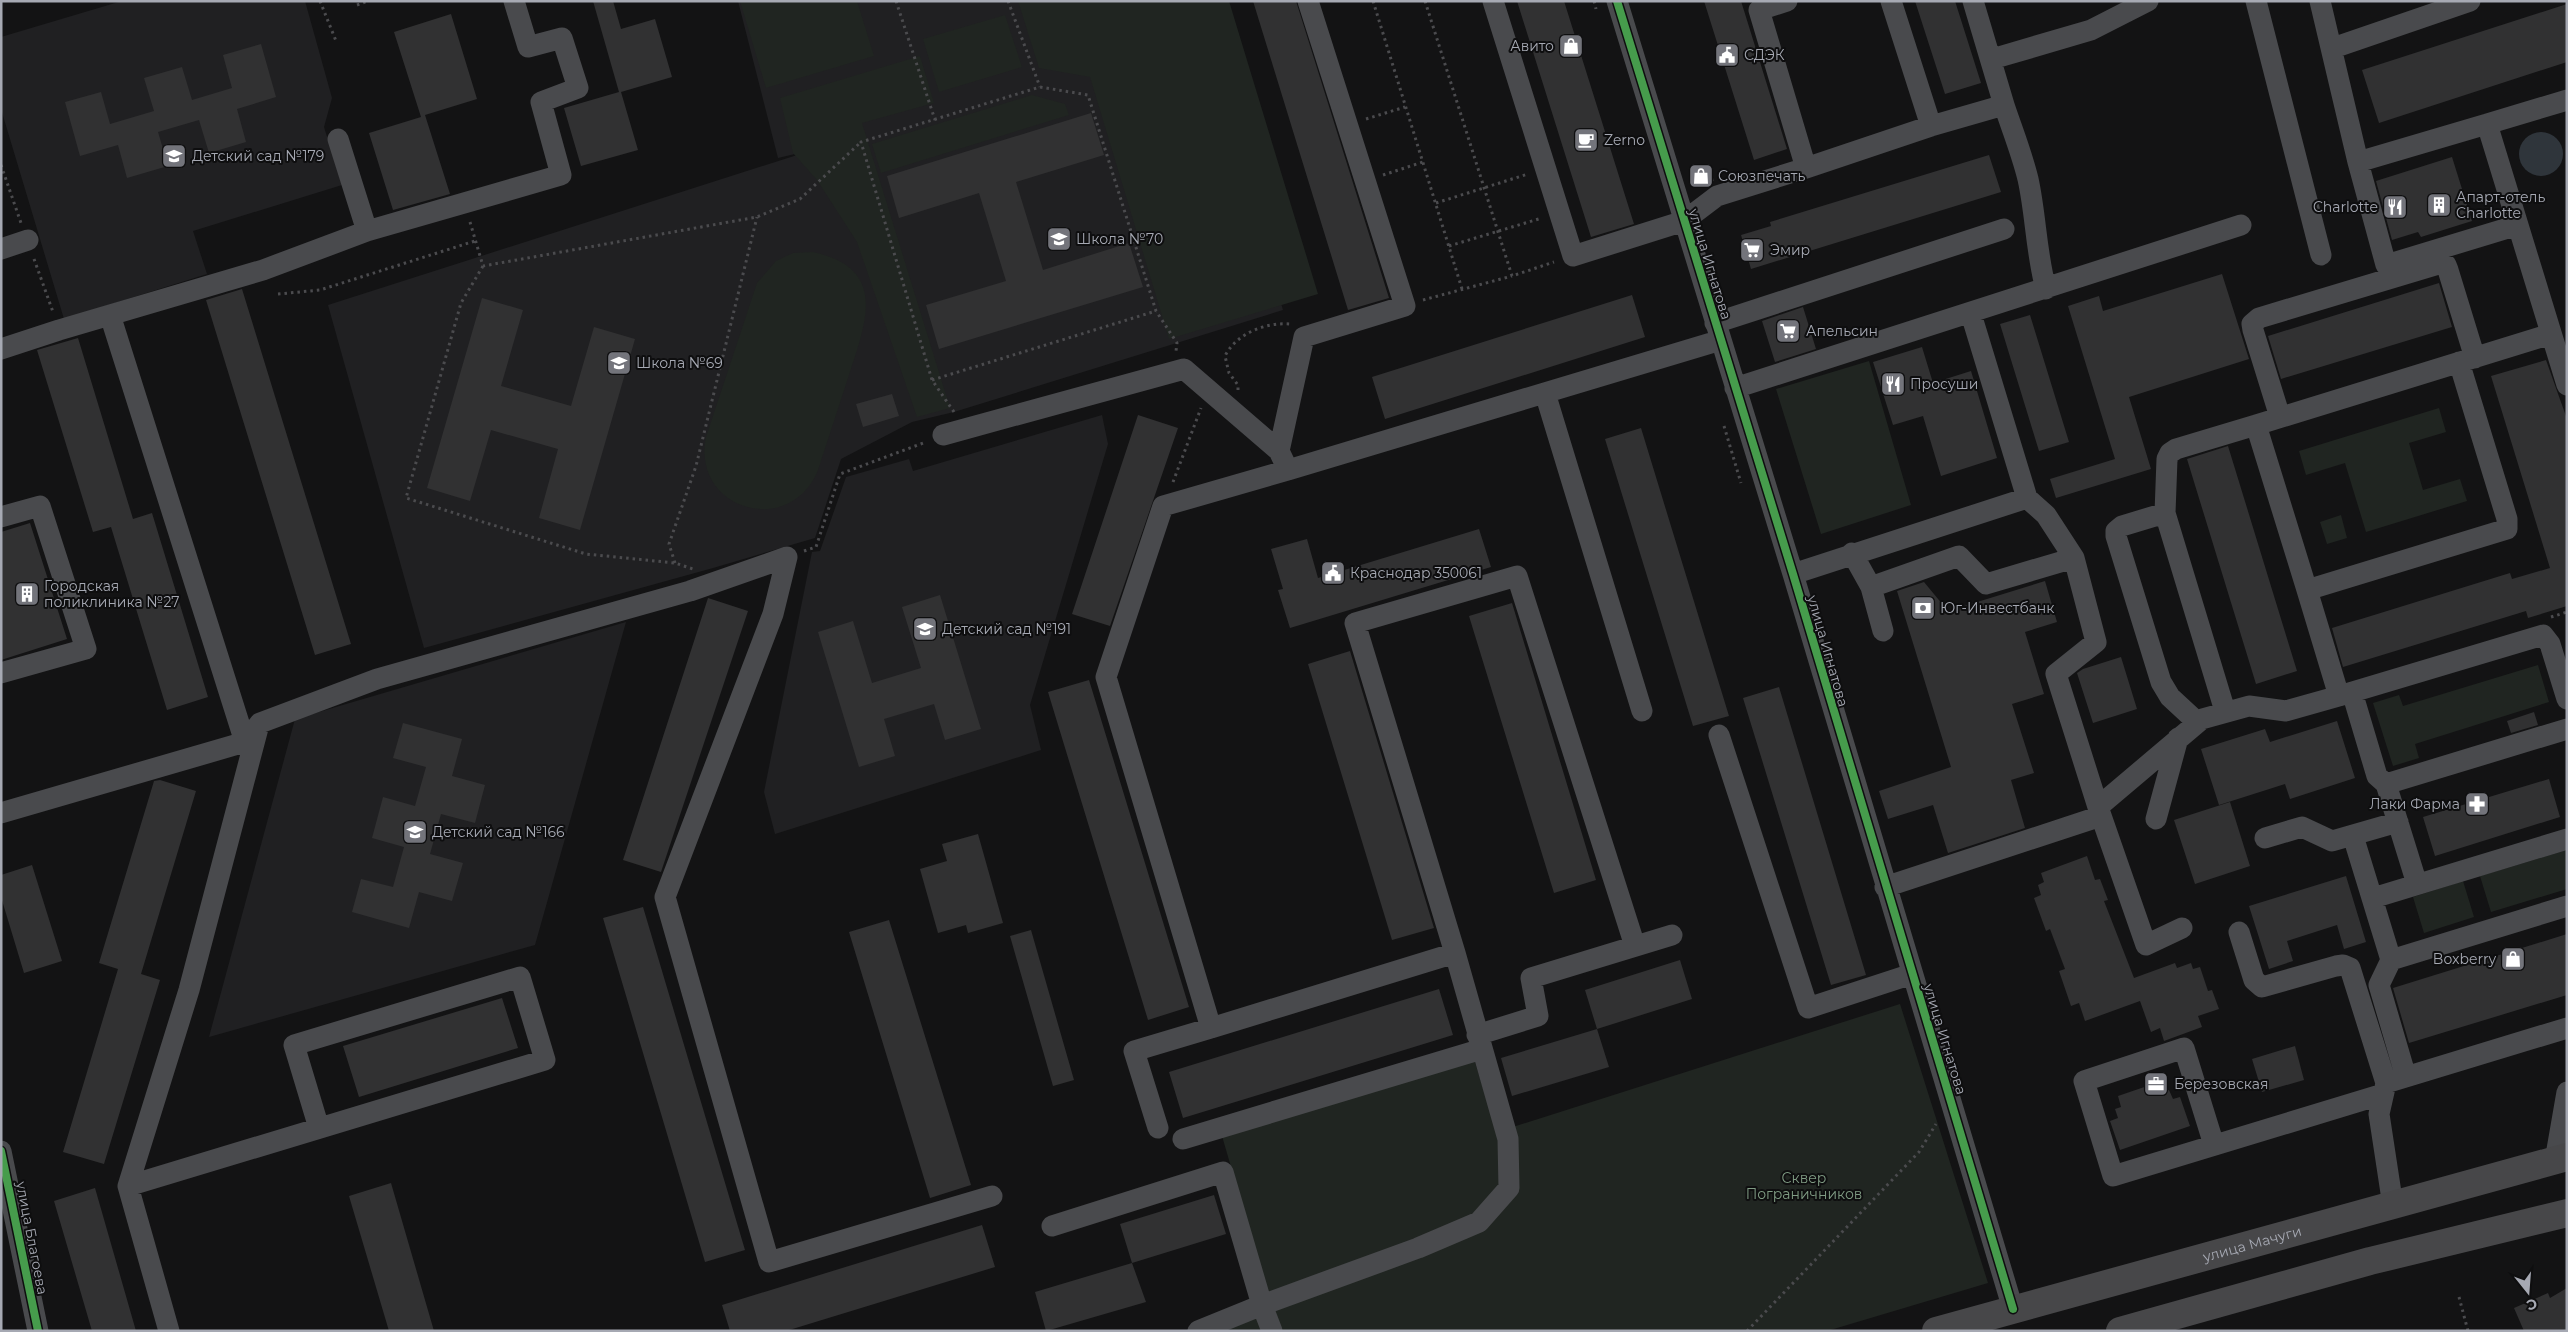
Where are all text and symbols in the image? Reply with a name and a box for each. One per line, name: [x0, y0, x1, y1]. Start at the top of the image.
shop icon: Авито: [1558, 33, 1584, 59]
place label: Авито: [1510, 37, 1554, 55]
public building icon: СДЭК: [1714, 42, 1740, 68]
place label: СДЭК: [1744, 46, 1785, 64]
cafe icon: Zerno: [1573, 127, 1599, 153]
place label: Zerno: [1604, 131, 1645, 149]
school or university icon: Детский сад №179: [161, 143, 187, 169]
place label: Детский сад №179: [192, 147, 324, 165]
shop icon: Союзпечать: [1688, 163, 1714, 189]
place label: Союзпечать: [1718, 167, 1805, 185]
place label: Апарт-отель Charlotte: [2456, 188, 2545, 222]
building icon: Апарт-отель Charlotte: [2426, 192, 2452, 218]
restaurant icon: Charlotte: [2382, 194, 2408, 220]
place label: Charlotte: [2313, 198, 2378, 216]
street label: улица Игнатова: [1684, 205, 1735, 322]
school or university icon: Школа №70: [1046, 226, 1072, 252]
place label: Школа №70: [1076, 230, 1163, 248]
supermarket icon: Эмир: [1739, 237, 1765, 263]
place label: Эмир: [1770, 241, 1810, 259]
supermarket icon: Апельсин: [1775, 318, 1801, 344]
place label: Апельсин: [1806, 322, 1878, 340]
school or university icon: Школа №69: [606, 350, 632, 376]
place label: Школа №69: [636, 354, 723, 372]
restaurant icon: Просуши: [1880, 371, 1906, 397]
place label: Просуши: [1910, 375, 1978, 393]
public building icon: Краснодар 350061: [1320, 560, 1346, 586]
place label: Краснодар 350061: [1350, 564, 1482, 582]
place label: Городская поликлиника №27: [44, 577, 180, 611]
building icon: Городская поликлиника №27: [14, 581, 40, 607]
street label: улица Игнатова: [1803, 592, 1853, 709]
bank icon: Юг-Инвестбанк: [1910, 595, 1936, 621]
place label: Юг-Инвестбанк: [1940, 599, 2054, 617]
school or university icon: Детский сад №191: [912, 616, 938, 642]
place label: Детский сад №191: [942, 620, 1071, 638]
pharmacy icon: Лаки Фарма: [2464, 791, 2490, 817]
place label: Лаки Фарма: [2370, 795, 2460, 813]
school or university icon: Детский сад №166: [402, 819, 428, 845]
place label: Детский сад №166: [432, 823, 565, 841]
shop icon: Boxberry: [2500, 946, 2526, 972]
place label: Boxberry: [2433, 950, 2496, 968]
street label: улица Игнатова: [1919, 980, 1970, 1097]
office icon: Березовская: [2143, 1071, 2169, 1097]
place label: Березовская: [2174, 1075, 2269, 1093]
park label: Сквер Пограничников: [1746, 1169, 1862, 1203]
street label: улица Благоева: [12, 1179, 52, 1296]
street label: улица Мачуги: [2200, 1222, 2304, 1266]
north arrow: [2503, 1267, 2553, 1317]
text: С: [2524, 1294, 2539, 1315]

